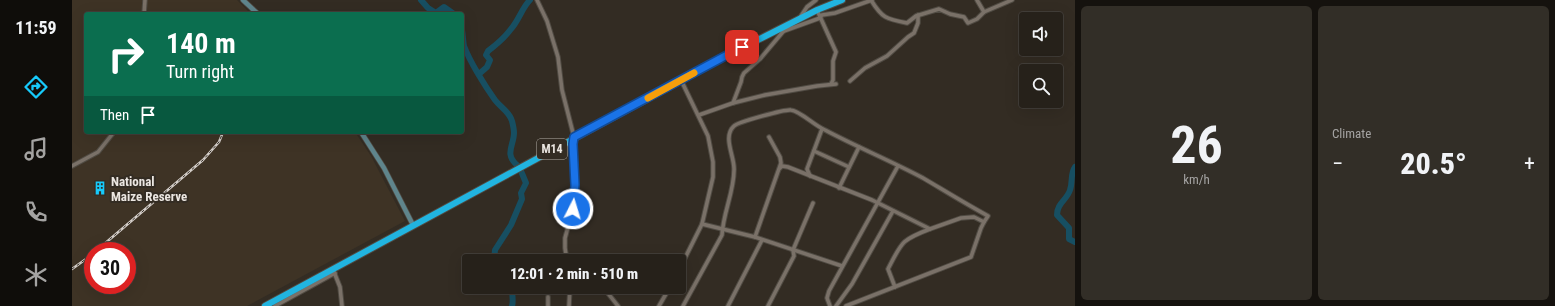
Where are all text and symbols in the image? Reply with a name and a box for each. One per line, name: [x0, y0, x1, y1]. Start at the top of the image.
map controls: [1019, 12, 1063, 108]
button: sound: [1019, 12, 1063, 56]
text: 11:59: [15, 17, 57, 38]
text: 140 m: [166, 27, 236, 60]
icon: right: [100, 28, 152, 80]
pin: [725, 30, 759, 64]
icon: arrive: [731, 36, 753, 58]
text: Turn right: [166, 61, 234, 82]
button: search: [1019, 64, 1063, 108]
icon: directions: [22, 73, 50, 101]
icon: arrive: [137, 104, 159, 126]
text: Then: [100, 106, 129, 124]
text: 26: [1170, 115, 1223, 176]
text: Climate: [1332, 126, 1371, 141]
icon: music: [22, 135, 50, 163]
road number: M14: [537, 139, 567, 159]
text: 20.5°: [1400, 146, 1467, 181]
text: −: [1332, 151, 1343, 176]
text: +: [1524, 151, 1535, 176]
text: km/h: [1183, 172, 1210, 187]
place label: National Maize Reserve: [111, 174, 187, 204]
building icon: National Maize Reserve: [92, 180, 108, 196]
position arrow: [552, 188, 594, 230]
icon: phone: [22, 198, 50, 226]
speed limit sign: 30: [84, 242, 136, 294]
icon: climate: [22, 261, 50, 289]
text: 12:01 · 2 min · 510 m: [510, 265, 638, 283]

